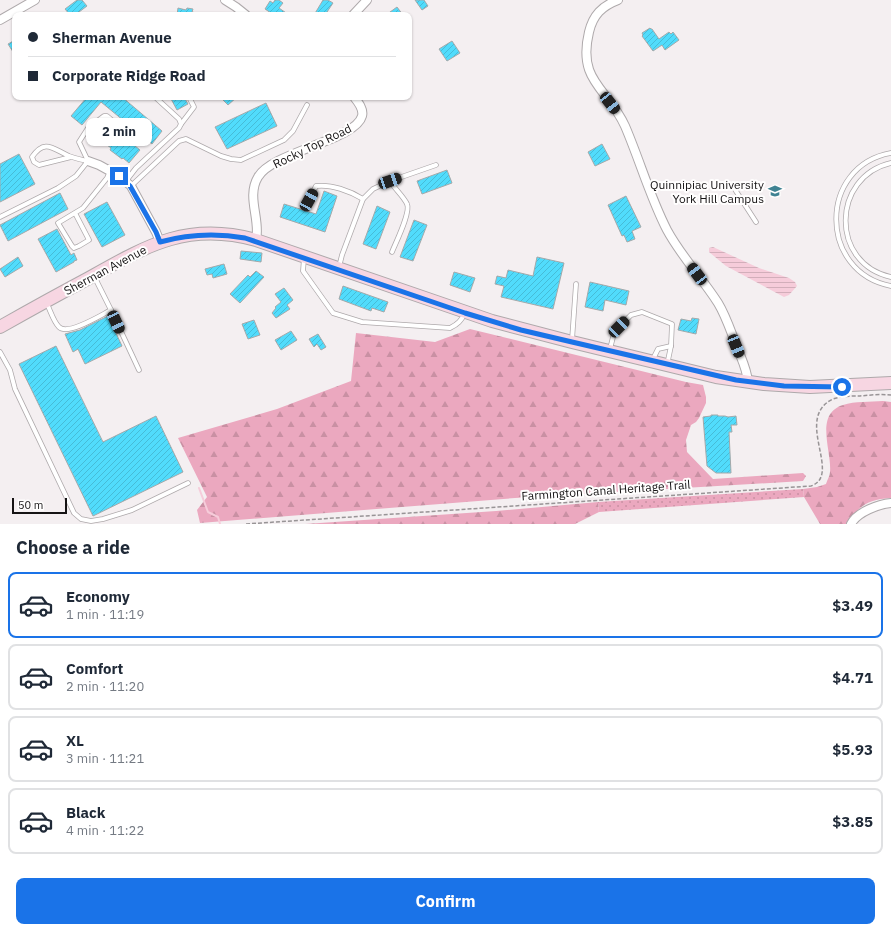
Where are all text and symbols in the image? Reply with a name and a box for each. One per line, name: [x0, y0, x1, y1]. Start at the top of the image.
text: Sherman Avenue: [52, 28, 172, 47]
text: Corporate Ridge Road: [52, 66, 206, 85]
car: [598, 90, 622, 116]
callout: 2 min: [86, 118, 152, 146]
street label: Rocky Top Road: [270, 120, 354, 172]
text: 2 min: [102, 123, 136, 140]
route end: [110, 167, 128, 185]
car: [377, 171, 403, 191]
place label: Quinnipiac University York Hill Campus: [650, 177, 764, 206]
school or university icon: Quinnipiac University York Hill Campus: [767, 183, 783, 199]
car: [298, 187, 320, 213]
street label: Sherman Avenue: [61, 242, 149, 298]
car: [685, 261, 709, 287]
car: [105, 309, 127, 335]
car: [606, 314, 632, 340]
car: [726, 333, 746, 359]
route start: [833, 378, 851, 396]
street label: Farmington Canal Heritage Trail: [521, 477, 691, 503]
scale bar: [12, 496, 67, 515]
text: 50 m: [18, 498, 43, 512]
text: Choose a ride: [16, 536, 130, 559]
icon: car: [18, 587, 54, 623]
text: Economy: [66, 587, 130, 606]
text: $3.49: [832, 596, 873, 615]
text: 1 min · 11:19: [66, 606, 144, 623]
icon: car: [18, 659, 54, 695]
text: Comfort: [66, 659, 123, 678]
text: $4.71: [832, 668, 873, 687]
text: 2 min · 11:20: [66, 678, 144, 695]
icon: car: [18, 731, 54, 767]
text: XL: [66, 731, 84, 750]
text: $5.93: [832, 740, 873, 759]
text: 3 min · 11:21: [66, 750, 144, 767]
icon: car: [18, 803, 54, 839]
text: Black: [66, 803, 106, 822]
text: $3.85: [832, 812, 873, 831]
text: 4 min · 11:22: [66, 822, 144, 839]
button: Confirm: [16, 878, 875, 924]

